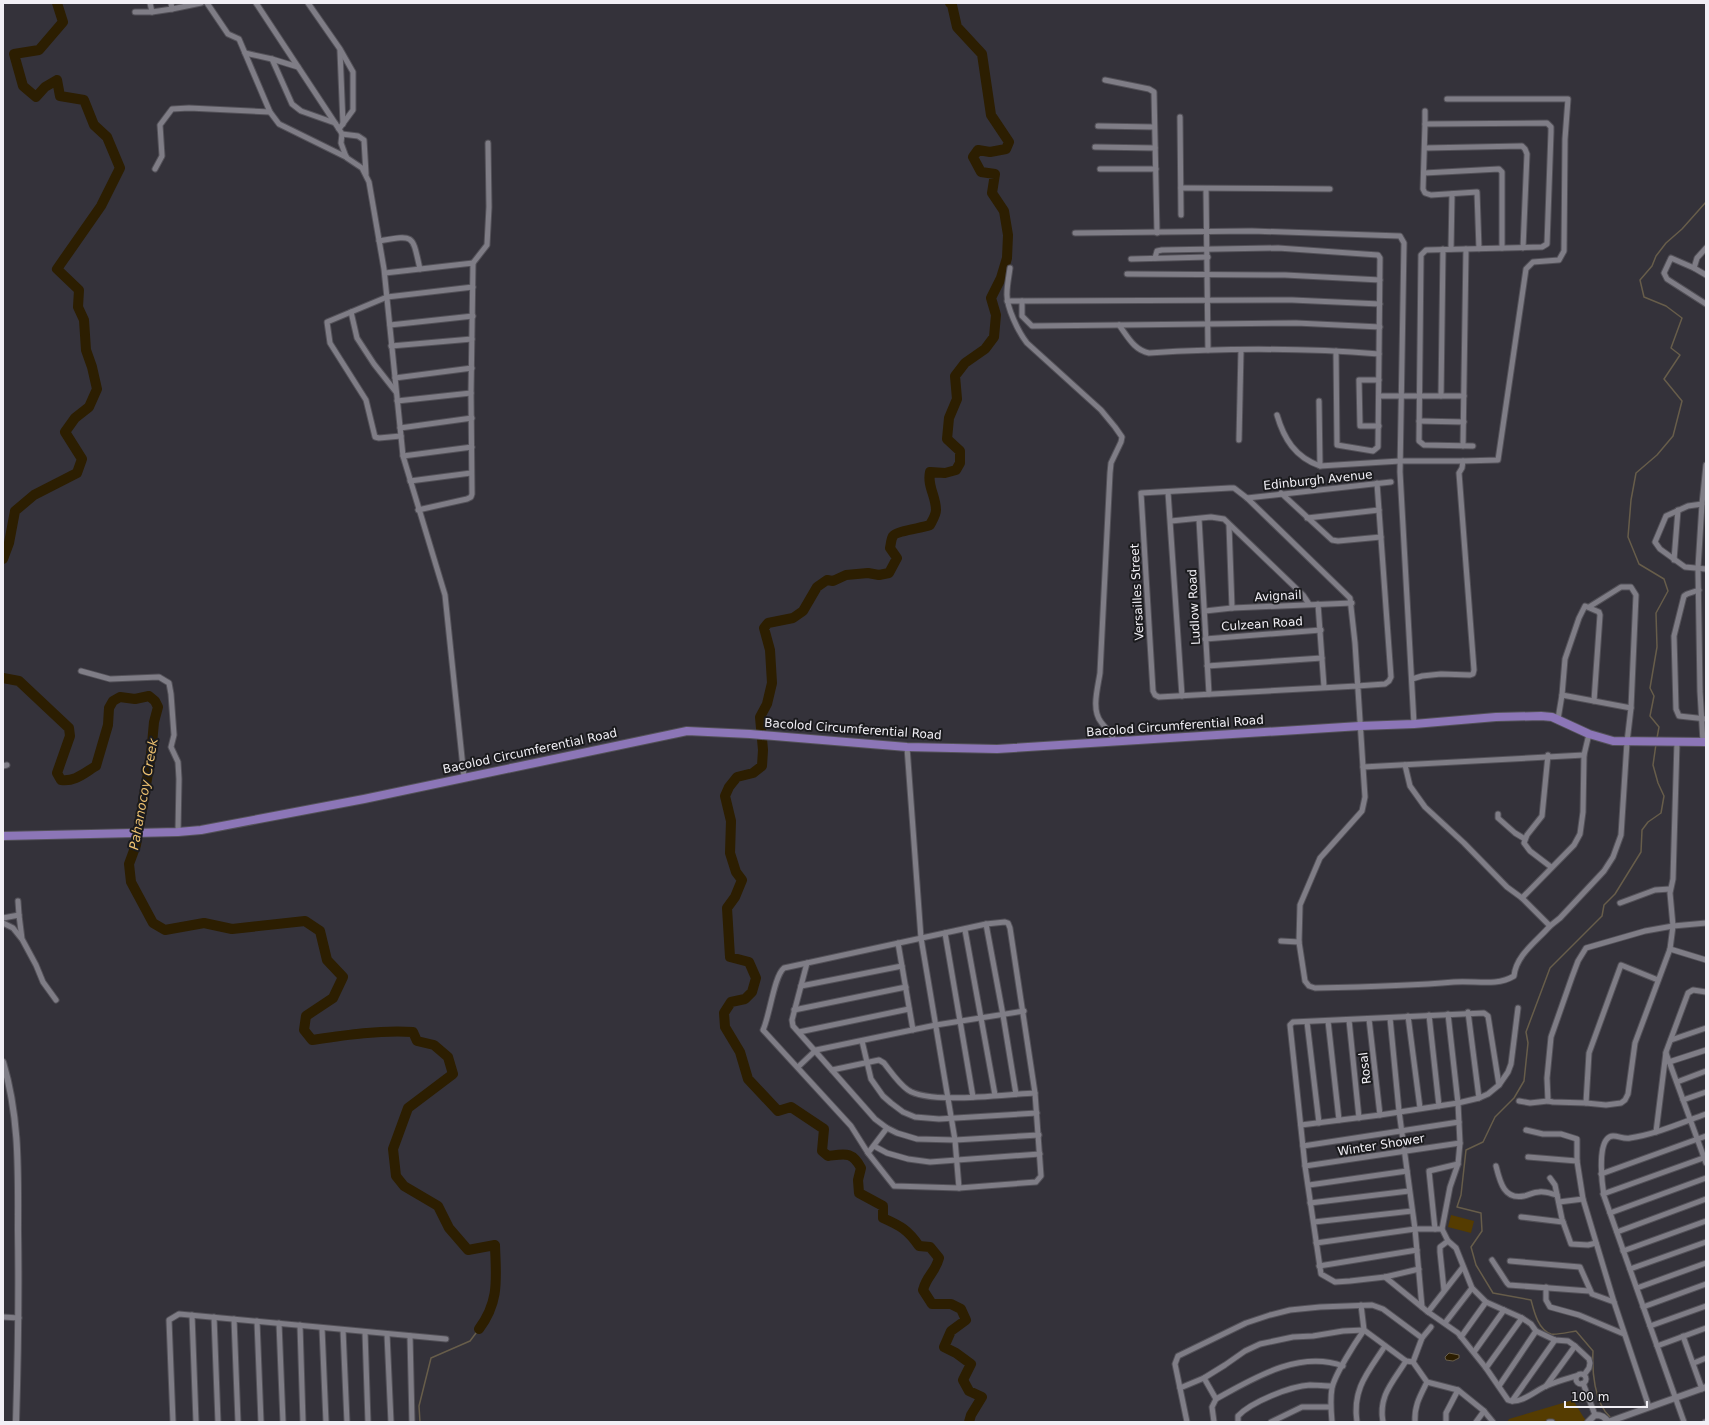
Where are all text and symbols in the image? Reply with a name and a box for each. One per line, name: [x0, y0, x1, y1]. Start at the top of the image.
street label: Edinburgh Avenue: [1263, 467, 1373, 493]
street label: Versailles Street: [1127, 543, 1147, 641]
street label: Ludlow Road: [1185, 569, 1203, 645]
street label: Avignail: [1254, 588, 1302, 604]
street label: Culzean Road: [1221, 614, 1303, 634]
street label: Bacolod Circumferential Road: [1086, 713, 1264, 739]
street label: Bacolod Circumferential Road: [764, 716, 942, 742]
street label: Bacolod Circumferential Road: [442, 726, 618, 776]
water label: Pahanocoy Creek: [126, 737, 161, 851]
street label: Rosal: [1356, 1051, 1374, 1085]
street label: Winter Shower: [1336, 1131, 1426, 1159]
scale bar: [1565, 1383, 1647, 1409]
text: 100 m: [1571, 1390, 1609, 1404]

